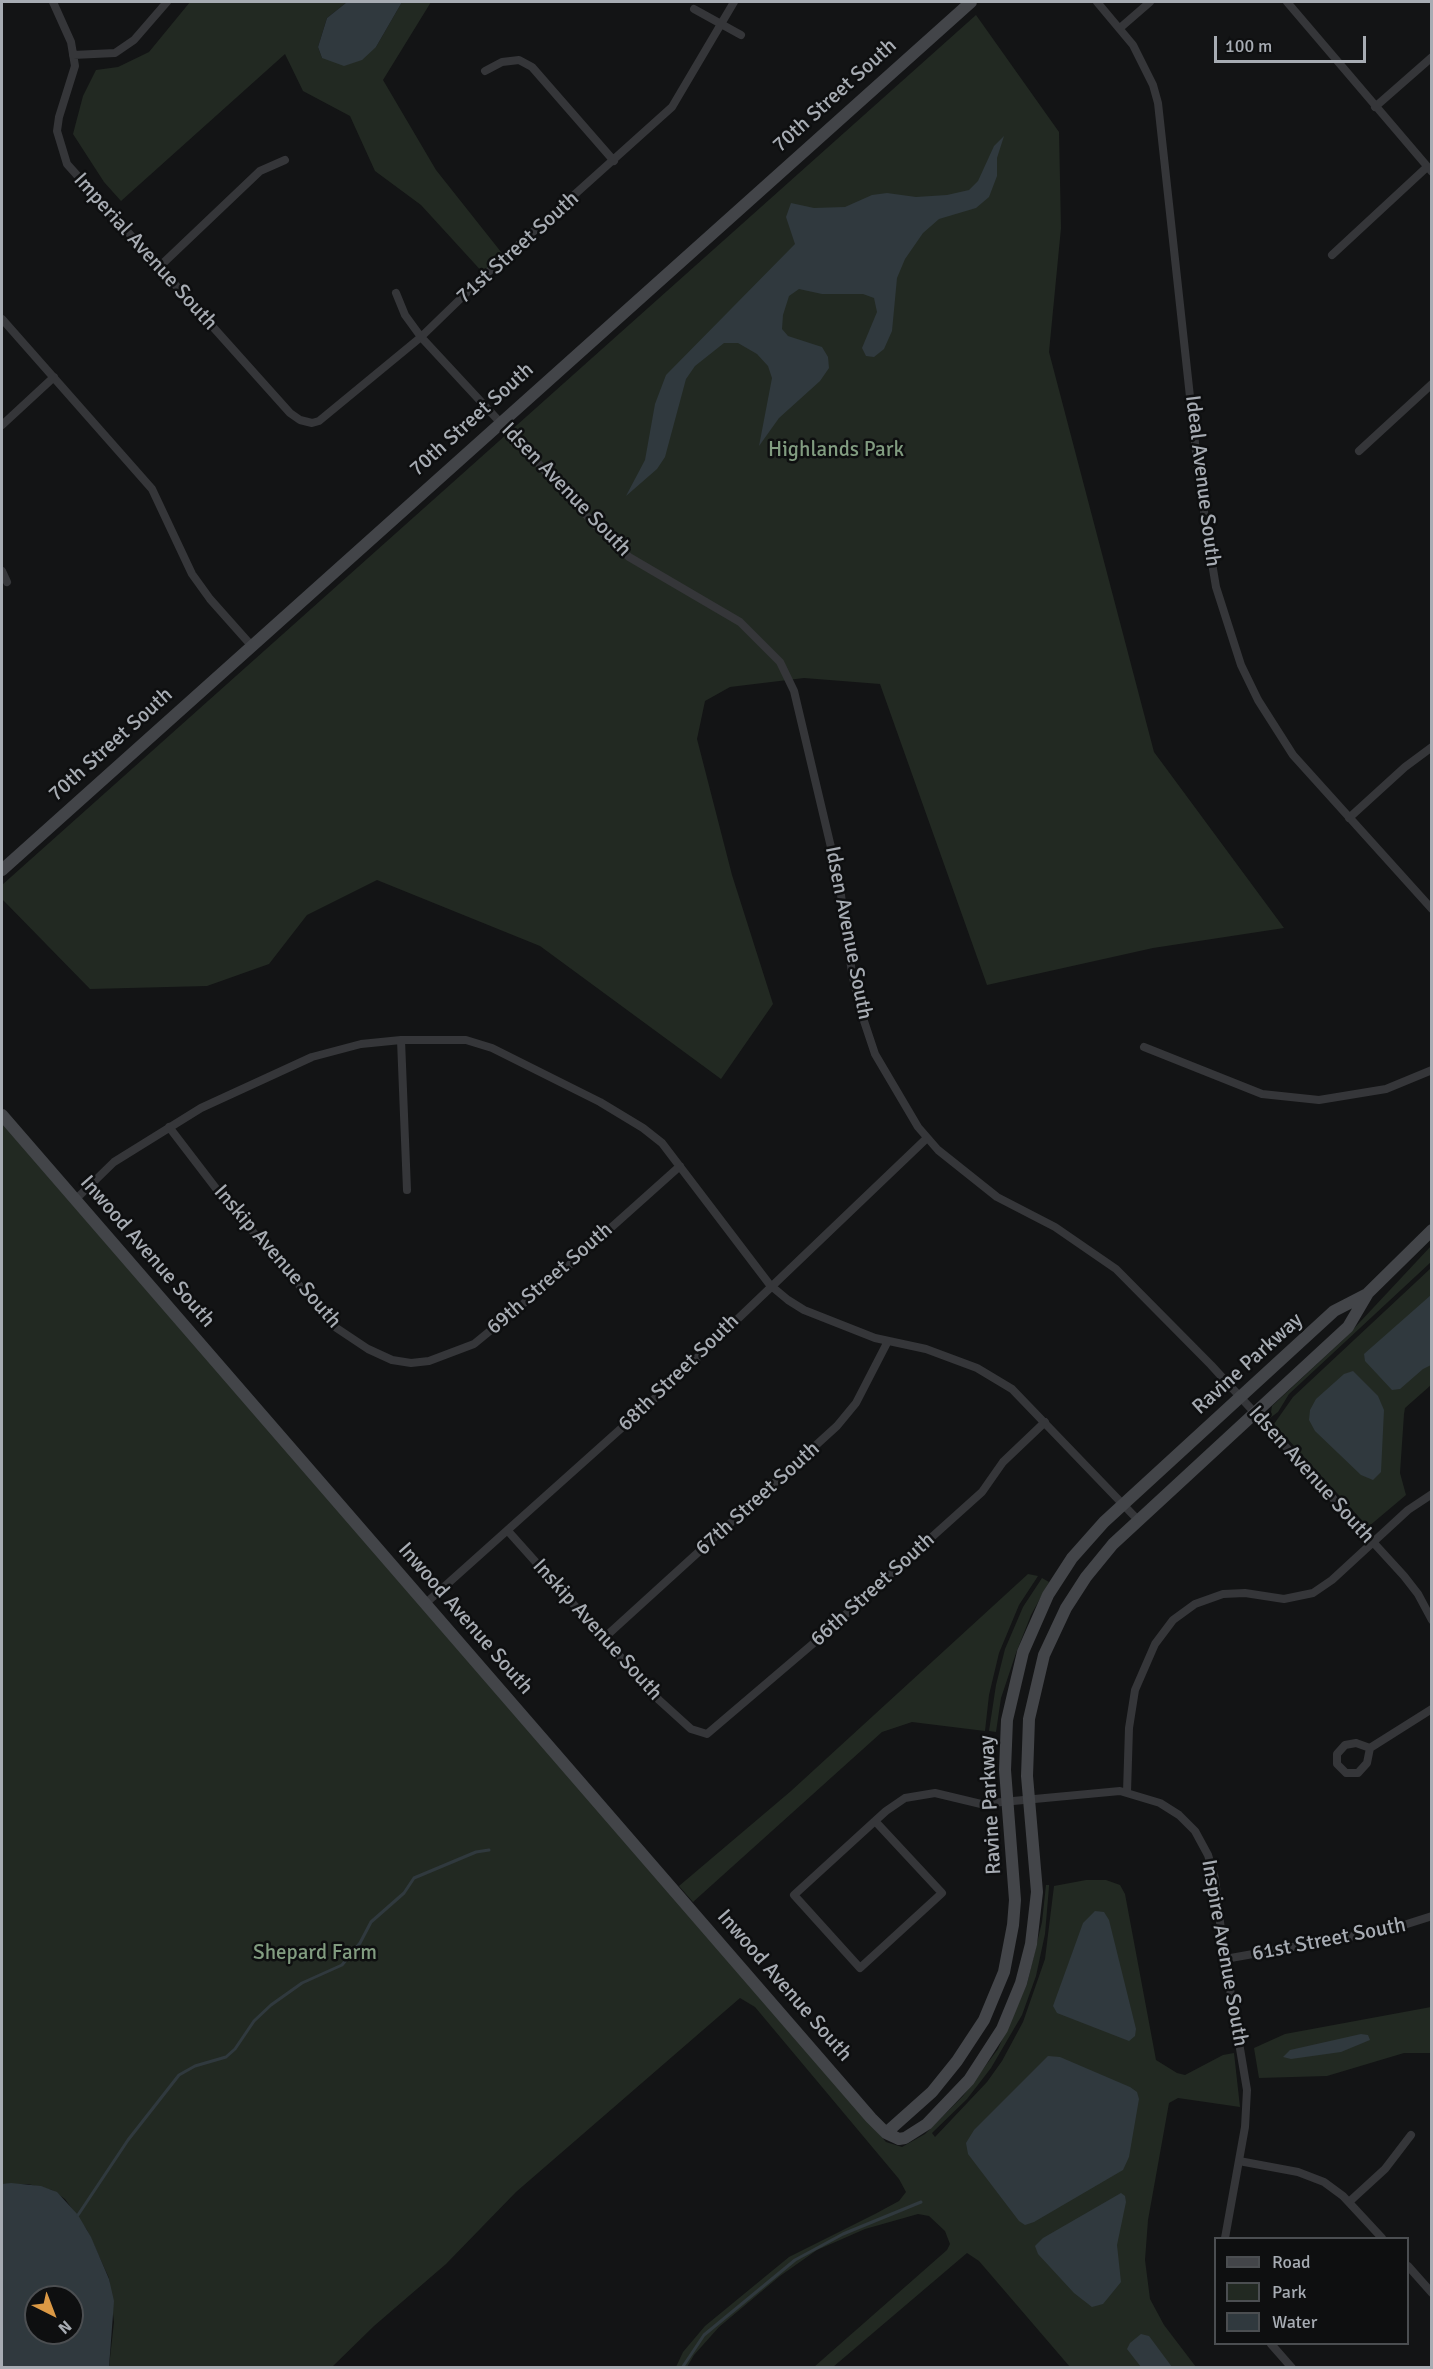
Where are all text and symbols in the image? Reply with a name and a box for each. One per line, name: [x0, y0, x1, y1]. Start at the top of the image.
scale bar: [1217, 24, 1368, 62]
street label: 70th Street South: [768, 34, 902, 158]
text: 100 m: [1225, 35, 1272, 57]
street label: Imperial Avenue South: [68, 168, 222, 336]
street label: 71st Street South: [452, 186, 584, 310]
street label: 70th Street South: [405, 358, 539, 482]
street label: Ideal Avenue South: [1179, 394, 1225, 568]
street label: Idsen Avenue South: [496, 418, 636, 562]
park label: Highlands Park: [768, 437, 904, 463]
street label: 70th Street South: [44, 683, 178, 807]
street label: Idsen Avenue South: [819, 844, 877, 1022]
street label: Inwood Avenue South: [74, 1171, 220, 1333]
street label: Inskip Avenue South: [208, 1180, 346, 1334]
street label: 69th Street South: [482, 1218, 618, 1340]
street label: Ravine Parkway: [1188, 1308, 1308, 1420]
street label: 68th Street South: [613, 1309, 745, 1437]
street label: Idsen Avenue South: [1243, 1401, 1379, 1549]
street label: 67th Street South: [691, 1437, 825, 1561]
street label: 66th Street South: [806, 1528, 940, 1652]
street label: Inwood Avenue South: [392, 1538, 538, 1700]
street label: Inskip Avenue South: [527, 1554, 667, 1706]
street label: Ravine Parkway: [975, 1735, 1007, 1875]
street label: Inspire Avenue South: [1195, 1858, 1253, 2048]
street label: Inwood Avenue South: [711, 1905, 857, 2067]
street label: 61st Street South: [1250, 1913, 1408, 1967]
park label: Shepard Farm: [253, 1940, 377, 1966]
legend: [1214, 2237, 1409, 2345]
text: Road: [1272, 2251, 1311, 2273]
text: Park: [1272, 2281, 1307, 2303]
north arrow: [24, 2285, 84, 2345]
text: Water: [1272, 2311, 1317, 2333]
text: N: [54, 2316, 76, 2338]

